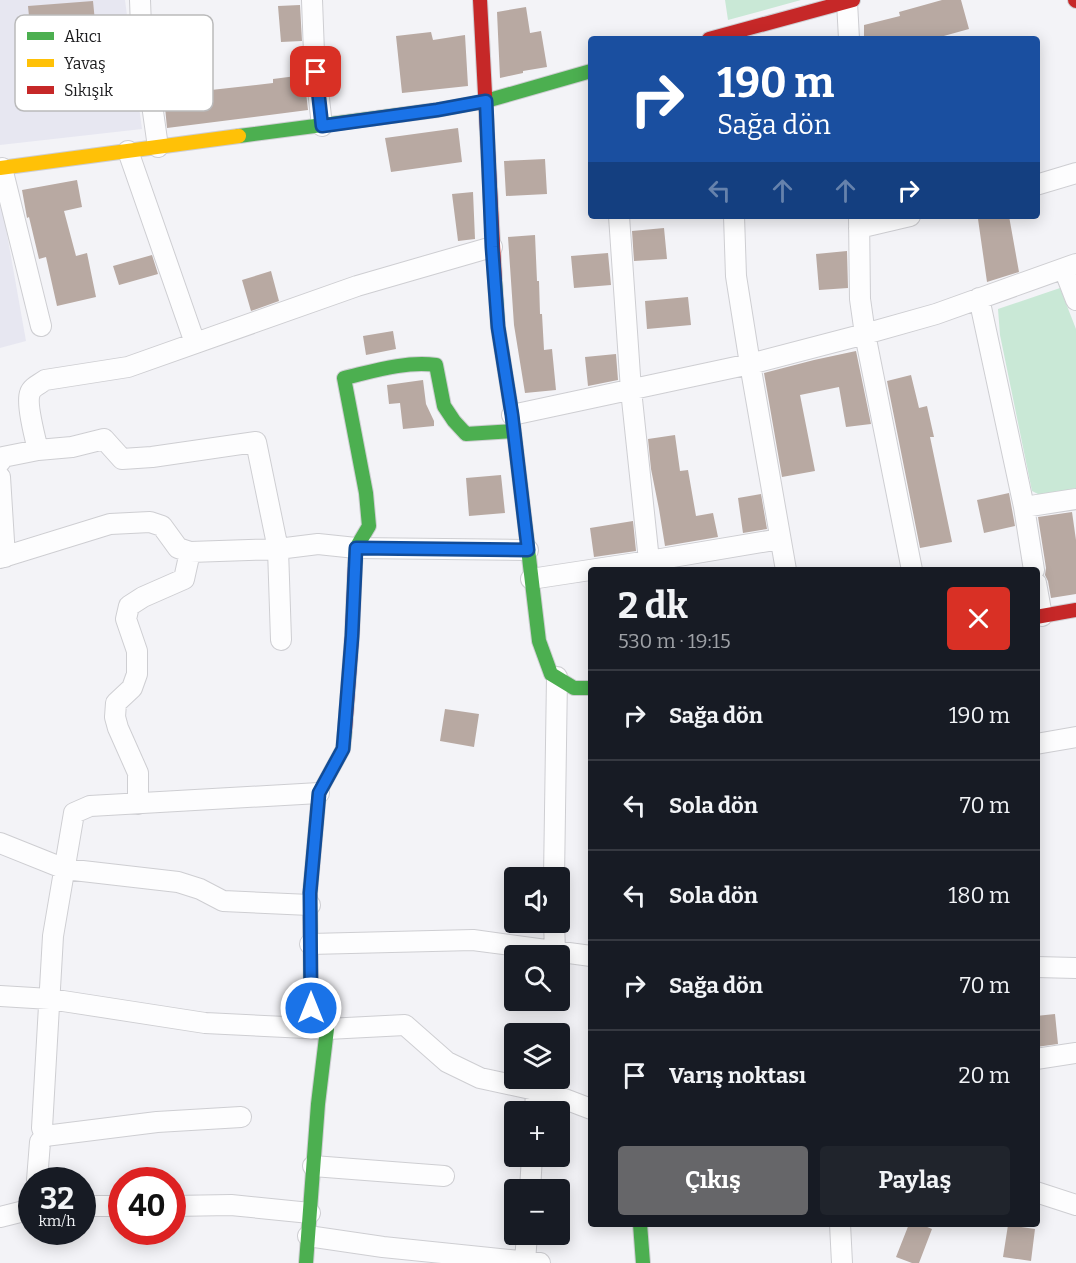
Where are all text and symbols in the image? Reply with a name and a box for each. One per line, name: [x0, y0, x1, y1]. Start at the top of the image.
legend: [15, 15, 213, 111]
text: Akıcı: [64, 27, 102, 46]
pin: [290, 46, 341, 97]
text: Yavaş: [64, 54, 106, 73]
icon: arrive: [299, 55, 332, 88]
text: 190 m: [717, 58, 834, 108]
icon: right: [618, 60, 696, 138]
text: Sıkışık: [64, 81, 113, 100]
text: Sağa dön: [717, 109, 831, 141]
icon: left: [703, 174, 736, 207]
icon: ahead: [766, 174, 799, 207]
icon: ahead: [829, 174, 862, 207]
icon: right: [892, 174, 925, 207]
text: 2 dk: [618, 584, 688, 628]
button: close: [947, 587, 1010, 650]
text: 530 m · 19:15: [618, 629, 731, 653]
icon: right: [618, 699, 651, 732]
text: Sağa dön: [669, 702, 763, 729]
text: 190 m: [949, 702, 1010, 729]
icon: left: [618, 789, 651, 822]
text: Sola dön: [669, 792, 758, 819]
text: 70 m: [960, 792, 1010, 819]
map controls: [504, 867, 570, 1245]
button: sound: [504, 867, 570, 933]
icon: left: [618, 879, 651, 912]
text: Sola dön: [669, 882, 758, 909]
text: 180 m: [948, 882, 1010, 909]
button: search: [504, 945, 570, 1011]
icon: right: [618, 969, 651, 1002]
text: Sağa dön: [669, 972, 763, 999]
text: 70 m: [960, 972, 1010, 999]
position arrow: [279, 976, 343, 1040]
button: layers: [504, 1023, 570, 1089]
icon: arrive: [618, 1059, 651, 1092]
text: Varış noktası: [669, 1062, 806, 1089]
text: 20 m: [959, 1062, 1010, 1089]
button: +: [504, 1101, 570, 1167]
button: Çıkış: [618, 1146, 808, 1215]
button: Paylaş: [820, 1146, 1010, 1215]
speed limit sign: 40: [108, 1167, 186, 1245]
button: −: [504, 1179, 570, 1245]
text: 32: [40, 1181, 74, 1217]
text: km/h: [38, 1212, 76, 1230]

